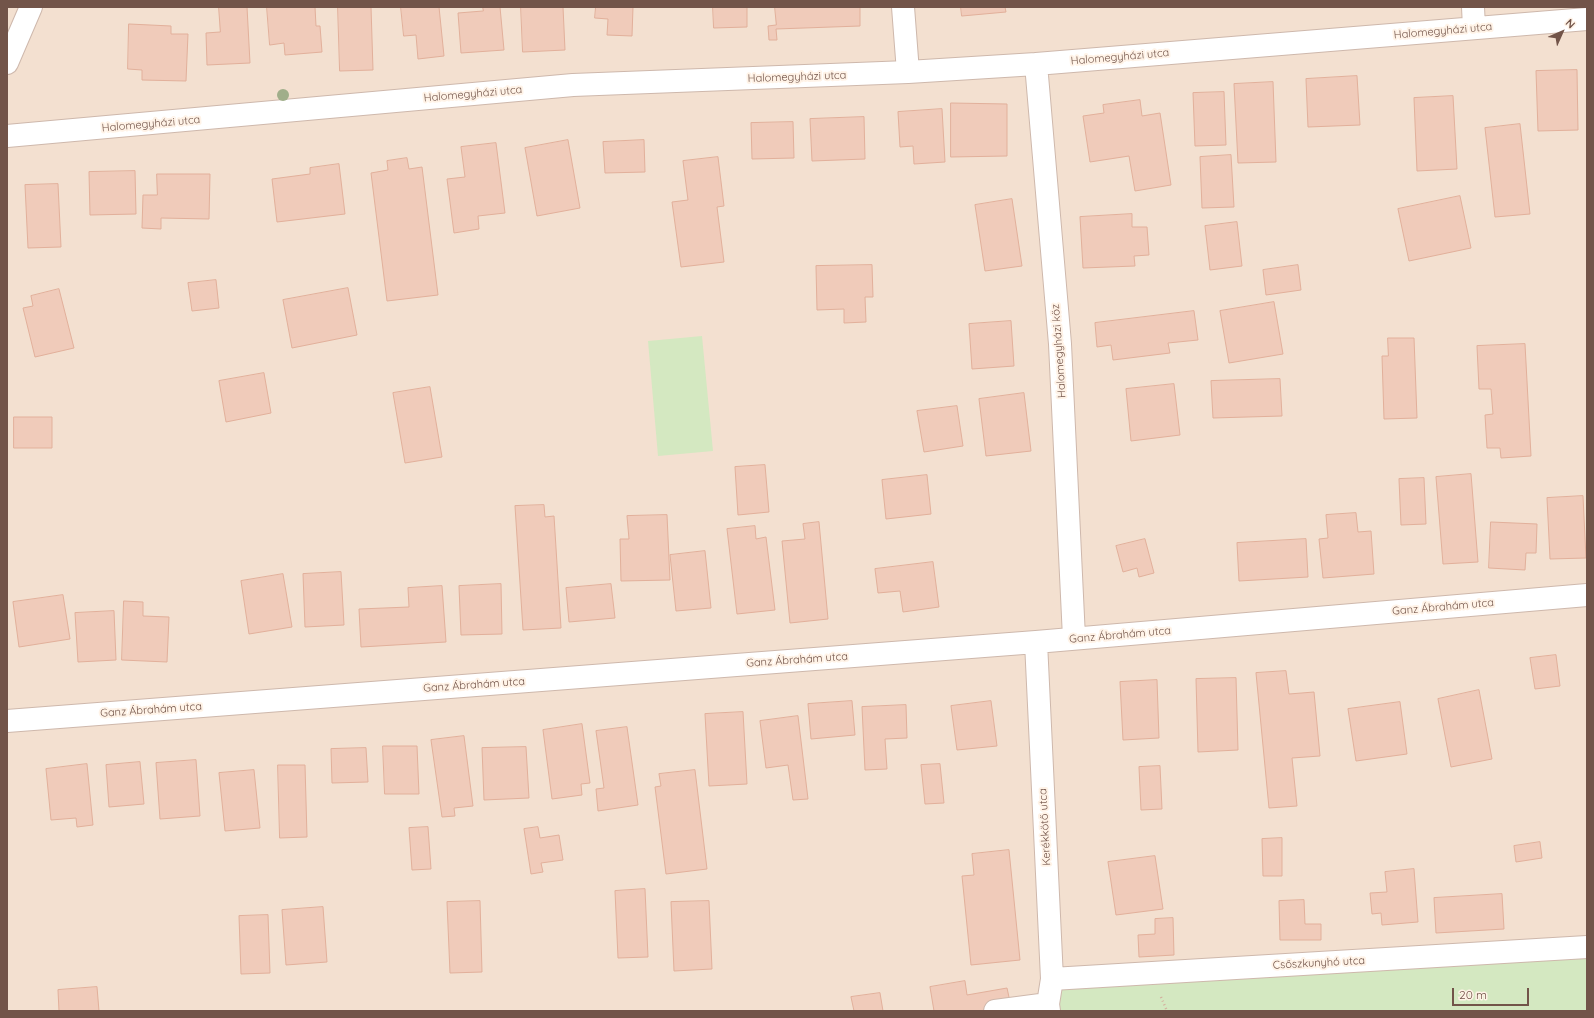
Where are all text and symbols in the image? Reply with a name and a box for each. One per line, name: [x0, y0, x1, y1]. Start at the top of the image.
north arrow: [1542, 12, 1582, 52]
text: N: [1563, 16, 1578, 31]
street label: Halomegyházi utca: [1393, 20, 1493, 42]
street label: Halomegyházi utca: [1070, 46, 1170, 68]
street label: Halomegyházi utca: [747, 69, 847, 85]
street label: Halomegyházi utca: [423, 83, 523, 105]
street label: Halomegyházi utca: [101, 113, 201, 135]
street label: Halomegyházi köz: [1049, 304, 1069, 398]
street label: Ganz Ábrahám utca: [1392, 596, 1494, 618]
street label: Ganz Ábrahám utca: [1069, 624, 1171, 646]
street label: Ganz Ábrahám utca: [746, 650, 848, 670]
street label: Ganz Ábrahám utca: [423, 675, 525, 695]
street label: Ganz Ábrahám utca: [100, 700, 202, 720]
street label: Kerékkötő utca: [1036, 788, 1054, 866]
street label: Csőszkunyhó utca: [1273, 954, 1365, 972]
scale bar: [1454, 980, 1531, 1006]
text: 20 m: [1459, 987, 1487, 1002]

